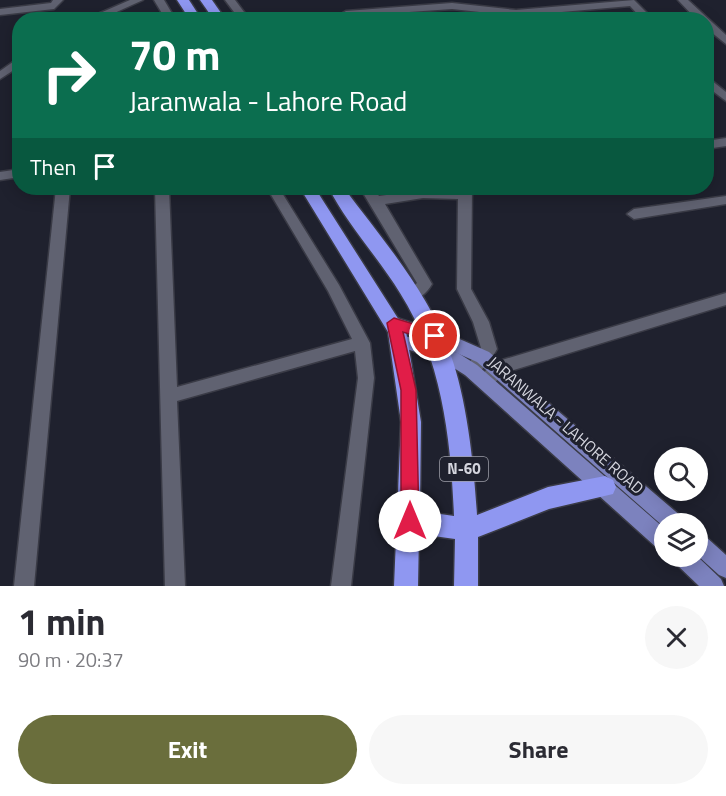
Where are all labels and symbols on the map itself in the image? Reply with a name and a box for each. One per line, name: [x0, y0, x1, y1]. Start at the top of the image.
pin: [409, 310, 460, 361]
street label: JARANWALA - LAHORE ROAD: [483, 350, 649, 500]
road number: N-60: [440, 457, 488, 481]
position arrow: [378, 489, 442, 553]

